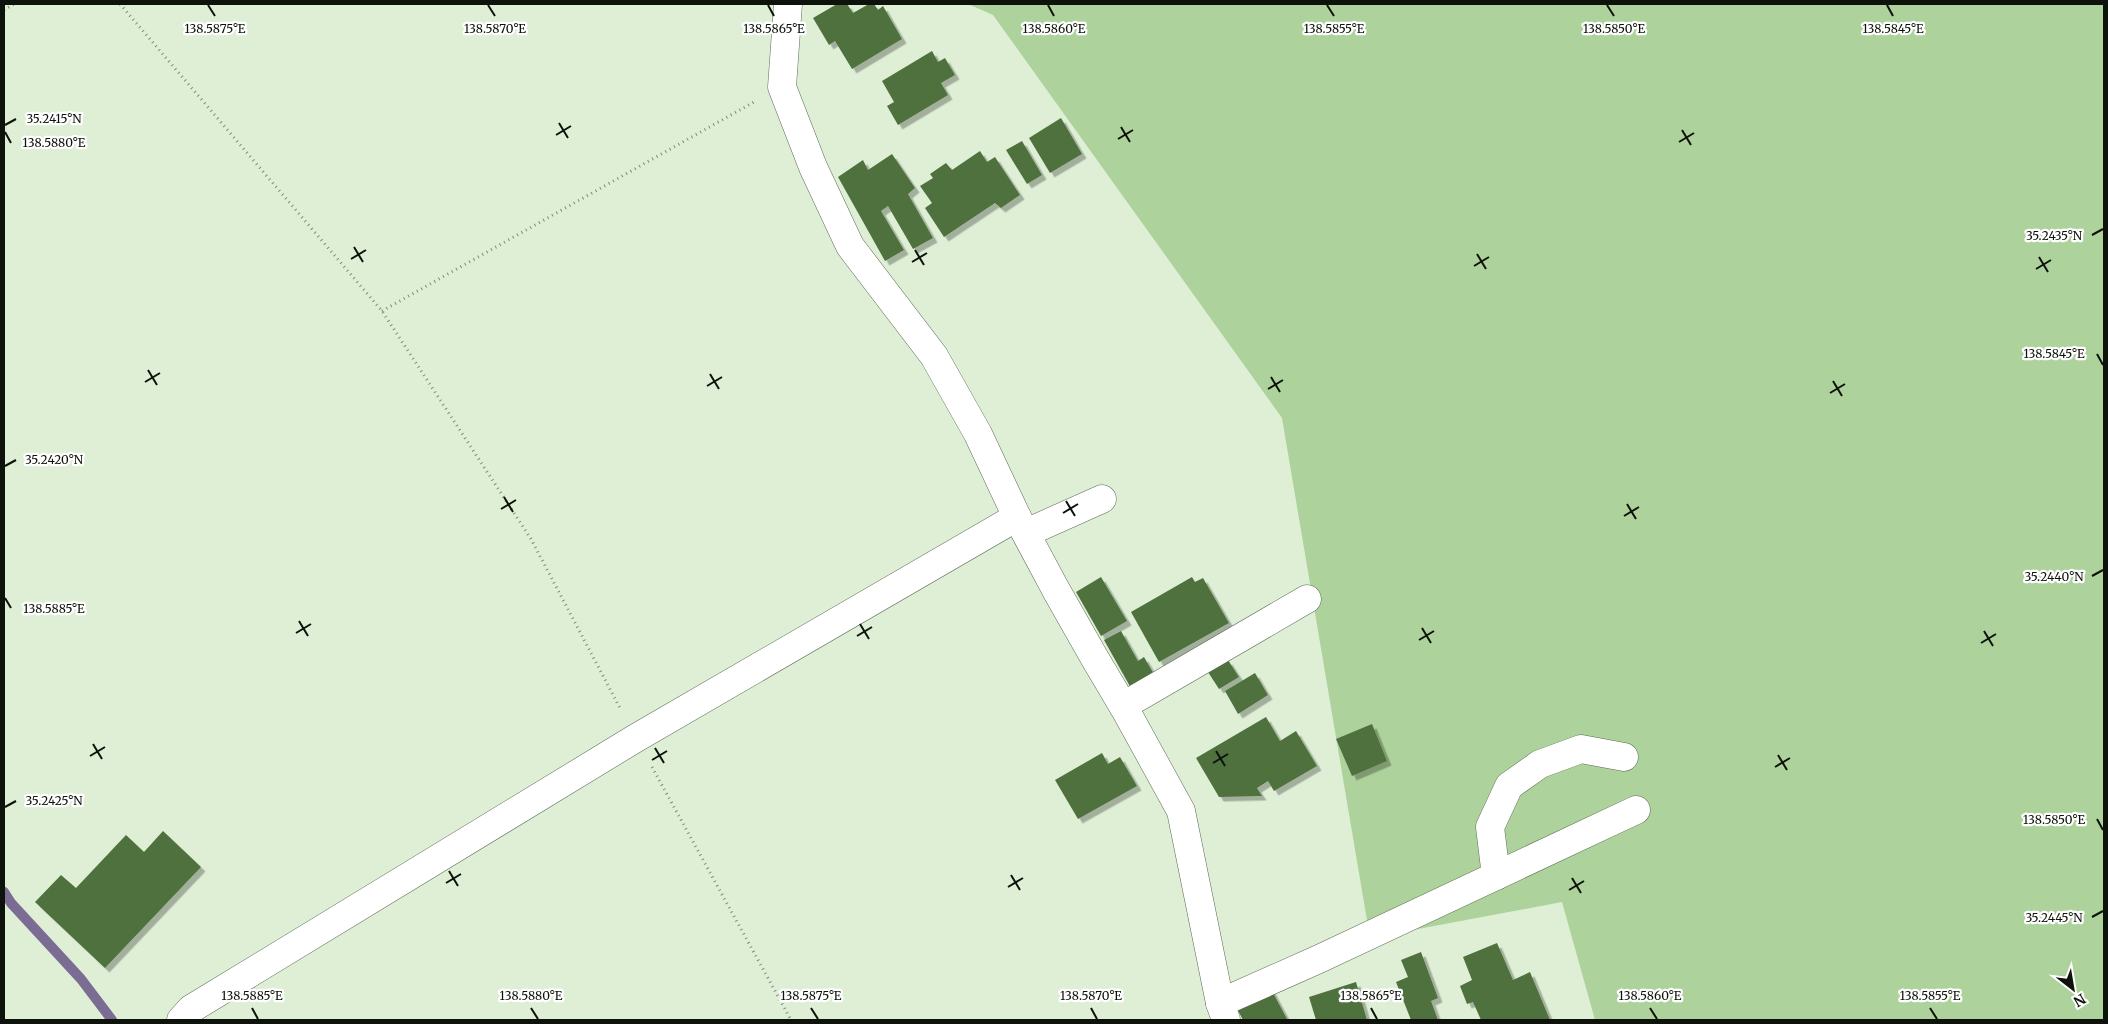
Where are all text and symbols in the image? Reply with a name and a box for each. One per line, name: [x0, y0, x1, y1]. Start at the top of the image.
text: 138.5875°E: [185, 21, 246, 36]
text: 138.5870°E: [464, 21, 526, 36]
text: 138.5865°E: [743, 21, 805, 36]
text: 138.5860°E: [1023, 21, 1086, 36]
text: 138.5855°E: [1304, 21, 1365, 36]
text: 138.5850°E: [1583, 21, 1645, 36]
text: 138.5845°E: [1862, 21, 1924, 36]
text: 35.2415°N: [27, 111, 82, 126]
text: 138.5880°E: [23, 135, 86, 150]
text: 35.2435°N: [2026, 228, 2083, 243]
text: 138.5845°E: [2023, 346, 2085, 361]
text: 35.2420°N: [25, 452, 84, 467]
text: 35.2440°N: [2024, 569, 2084, 584]
text: 138.5885°E: [23, 601, 85, 616]
text: 35.2425°N: [26, 793, 83, 808]
text: 138.5850°E: [2023, 812, 2085, 827]
text: 35.2445°N: [2025, 910, 2083, 925]
north arrow: [2048, 964, 2098, 1014]
text: 138.5885°E: [221, 988, 283, 1003]
text: 138.5880°E: [500, 988, 563, 1003]
text: 138.5875°E: [781, 988, 842, 1003]
text: 138.5870°E: [1060, 988, 1122, 1003]
text: 138.5865°E: [1340, 988, 1402, 1003]
text: 138.5860°E: [1619, 988, 1682, 1003]
text: 138.5855°E: [1900, 988, 1961, 1003]
text: N: [2070, 990, 2089, 1011]

